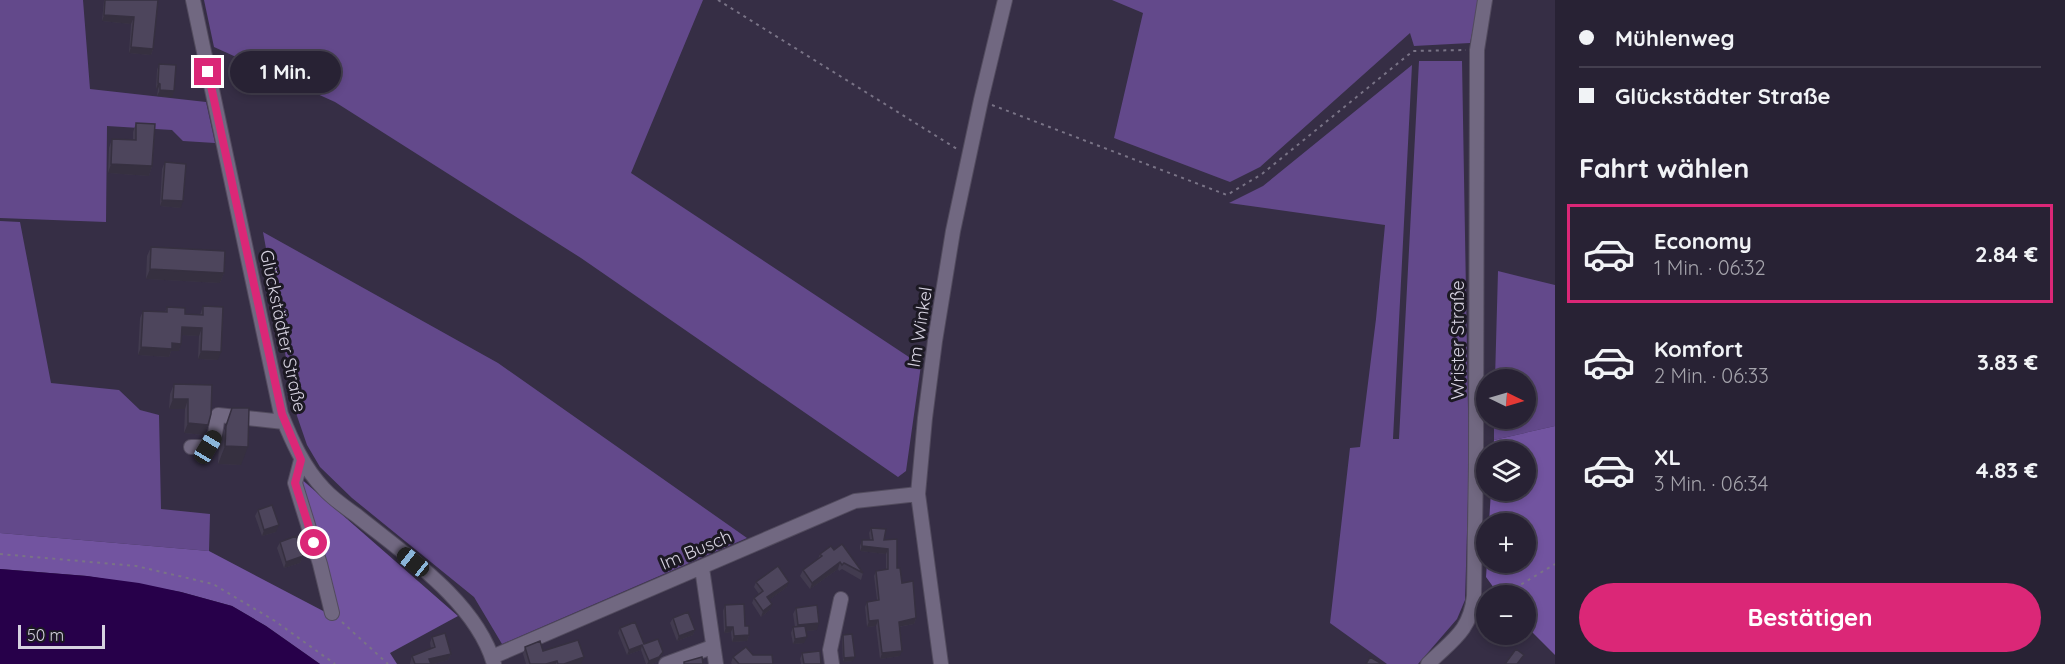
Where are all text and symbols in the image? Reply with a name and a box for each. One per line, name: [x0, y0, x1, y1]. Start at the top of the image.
text: Mühlenweg: [1615, 24, 1734, 52]
callout: 1 Min.: [229, 51, 340, 93]
route end: [194, 58, 221, 85]
text: 1 Min.: [260, 59, 311, 84]
text: Glückstädter Straße: [1615, 82, 1831, 110]
text: Fahrt wählen: [1579, 151, 1749, 185]
icon: car: [1582, 227, 1636, 281]
text: Economy: [1654, 227, 1752, 255]
text: 2.84 €: [1975, 240, 2038, 268]
street label: Glückstädter Straße: [255, 248, 312, 414]
text: 1 Min. · 06:32: [1654, 255, 1766, 280]
street label: Wrister Straße: [1446, 280, 1469, 400]
street label: Im Winkel: [902, 285, 937, 369]
icon: car: [1582, 335, 1636, 389]
text: Komfort: [1654, 335, 1743, 363]
text: 3.83 €: [1977, 348, 2038, 376]
text: 2 Min. · 06:33: [1654, 363, 1769, 388]
north arrow: [1476, 369, 1536, 429]
map controls: [1476, 369, 1536, 645]
car: [191, 427, 225, 467]
button: layers: [1476, 441, 1536, 501]
icon: car: [1582, 443, 1636, 497]
text: XL: [1654, 443, 1681, 471]
text: 4.83 €: [1976, 456, 2038, 484]
text: 3 Min. · 06:34: [1654, 471, 1768, 496]
button: +: [1476, 513, 1536, 573]
street label: Im Busch: [656, 524, 735, 575]
route start: [300, 529, 327, 556]
car: [393, 544, 433, 580]
button: Bestätigen: [1579, 583, 2041, 652]
button: −: [1476, 585, 1536, 645]
scale bar: [18, 622, 105, 650]
text: 50 m: [27, 625, 64, 645]

